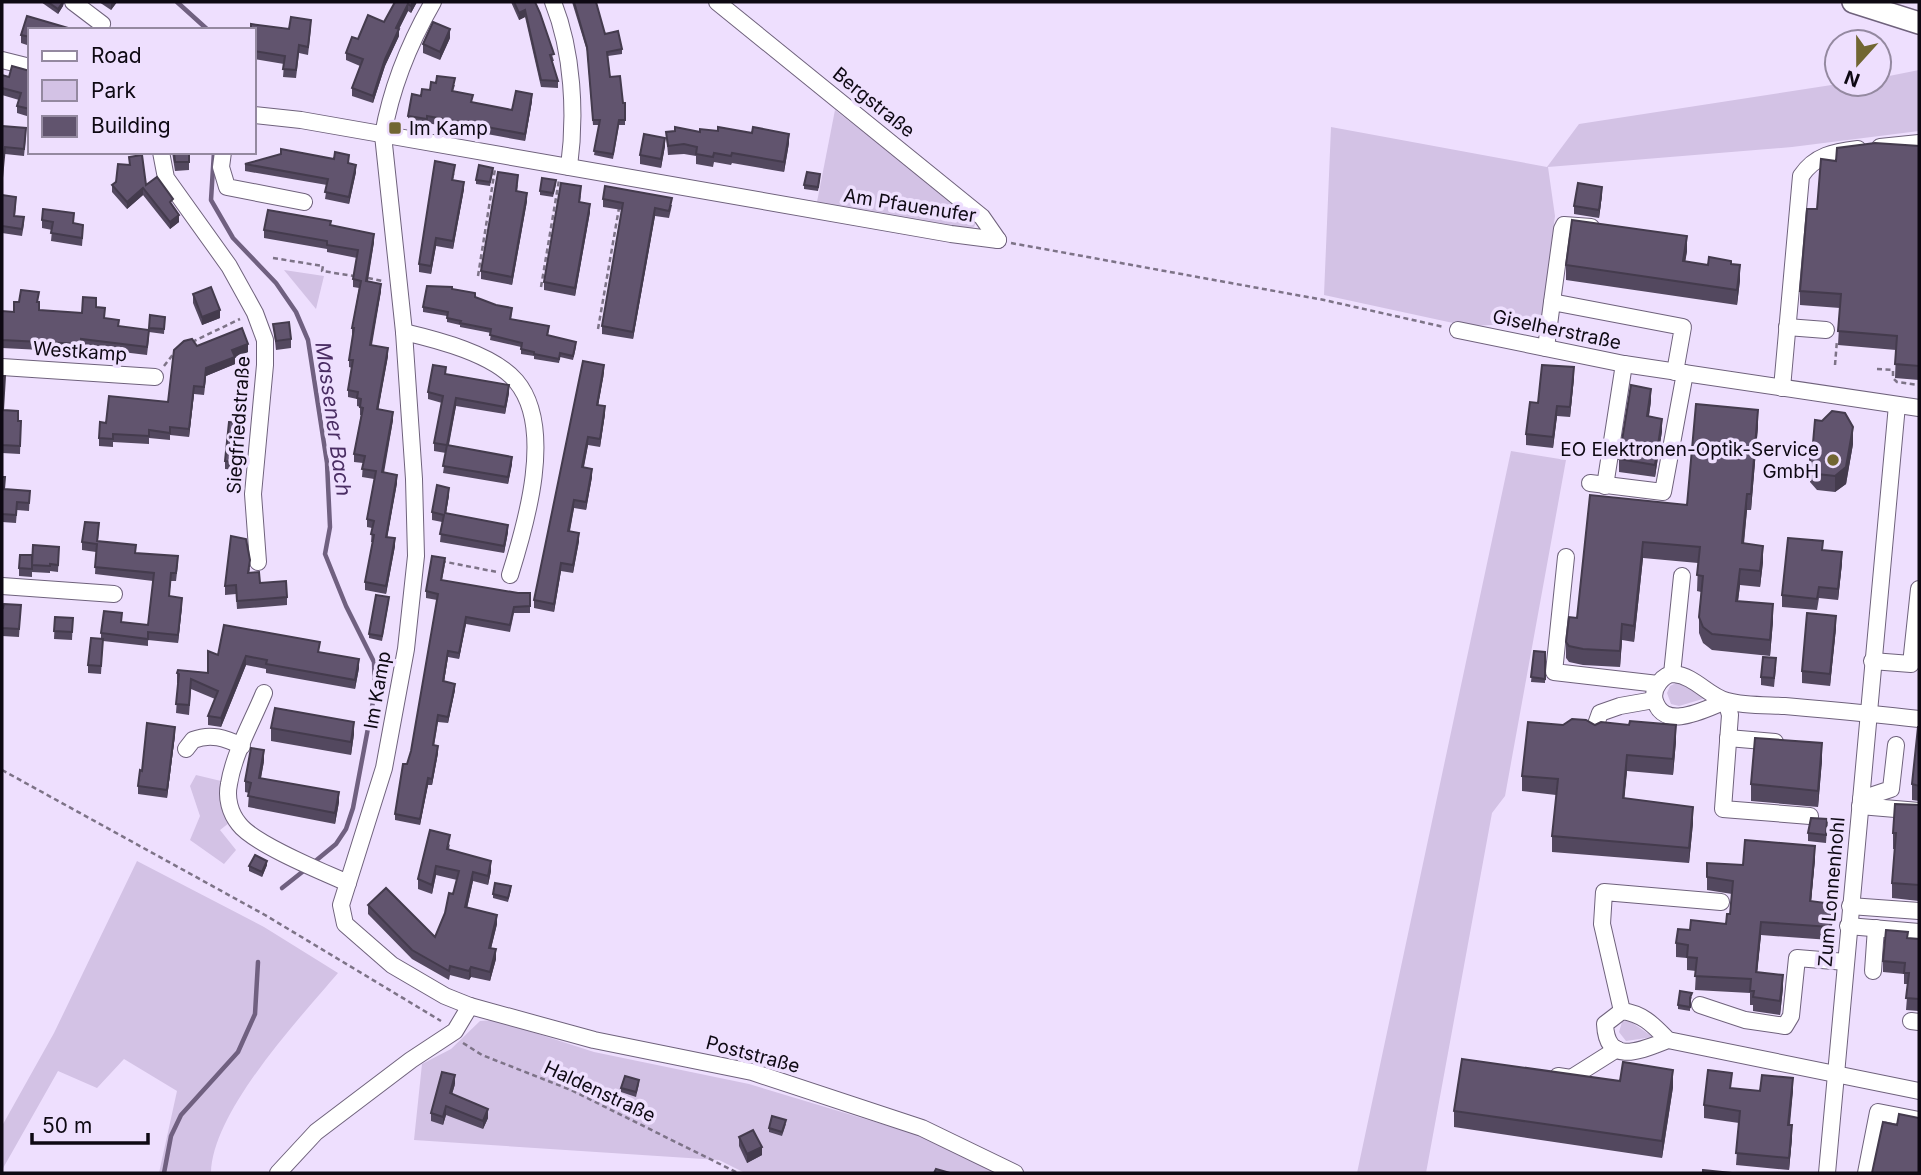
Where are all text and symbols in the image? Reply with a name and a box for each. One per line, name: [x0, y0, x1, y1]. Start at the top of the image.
legend: [28, 28, 256, 154]
north arrow: [1823, 28, 1893, 98]
text: Road: [91, 43, 142, 68]
street label: Bergstraße: [828, 62, 919, 142]
text: N: [1841, 65, 1863, 92]
text: Park: [91, 78, 136, 103]
text: Building: [91, 113, 171, 138]
place label: Im Kamp: [409, 117, 488, 140]
marker: Im Kamp: [387, 120, 403, 136]
street label: Am Pfauenufer: [842, 184, 978, 227]
street label: Giselherstraße: [1491, 305, 1623, 354]
street label: Westkamp: [32, 337, 128, 366]
water label: Massener Bach: [310, 340, 357, 498]
street label: Siegfriedstraße: [222, 355, 255, 495]
place label: EO Elektronen-Optik-Service GmbH: [1560, 438, 1819, 483]
marker: EO Elektronen-Optik-Service GmbH: [1825, 452, 1841, 468]
street label: Im Kamp: [359, 649, 396, 731]
street label: Zum Lonnenhohl: [1813, 816, 1850, 968]
street label: Poststraße: [703, 1031, 802, 1078]
street label: Haldenstraße: [540, 1056, 659, 1127]
scale bar: [32, 1102, 147, 1146]
text: 50 m: [42, 1113, 92, 1138]

